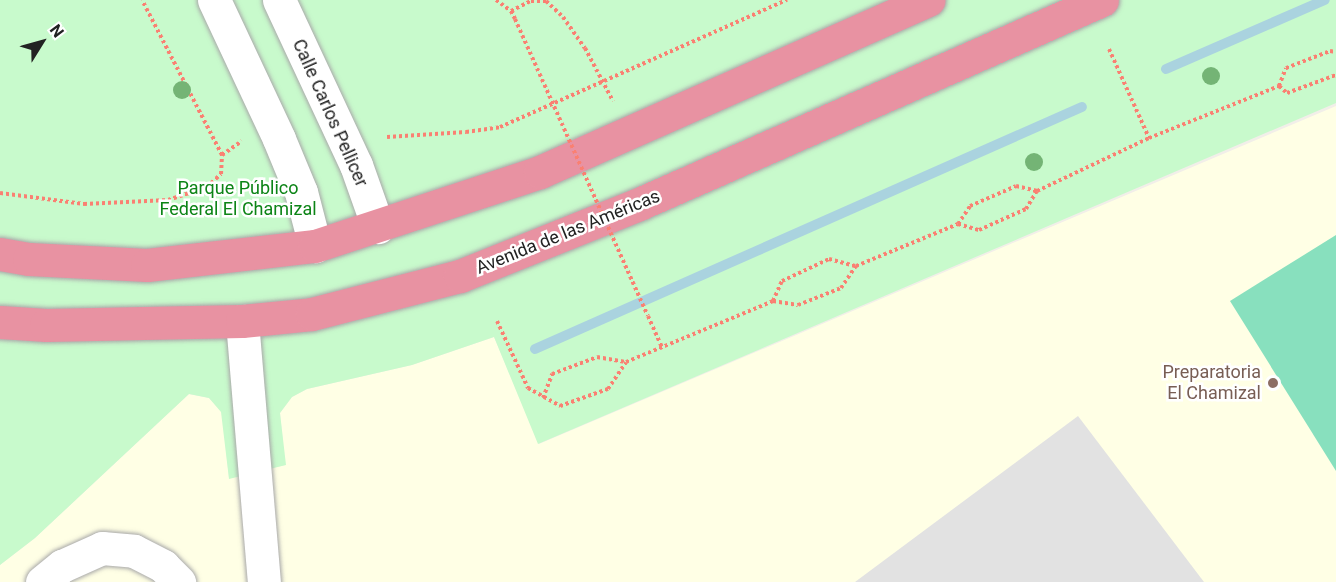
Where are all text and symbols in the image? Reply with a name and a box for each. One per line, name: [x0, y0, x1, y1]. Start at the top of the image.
north arrow: [12, 12, 72, 72]
text: N: [46, 21, 68, 41]
street label: Calle Carlos Pellicer: [288, 36, 372, 190]
park label: Parque Público Federal El Chamizal: [159, 178, 317, 220]
street label: Avenida de las Américas: [473, 185, 663, 279]
place label: Preparatoria El Chamizal: [1162, 362, 1261, 404]
marker: Preparatoria El Chamizal: [1266, 376, 1280, 390]

